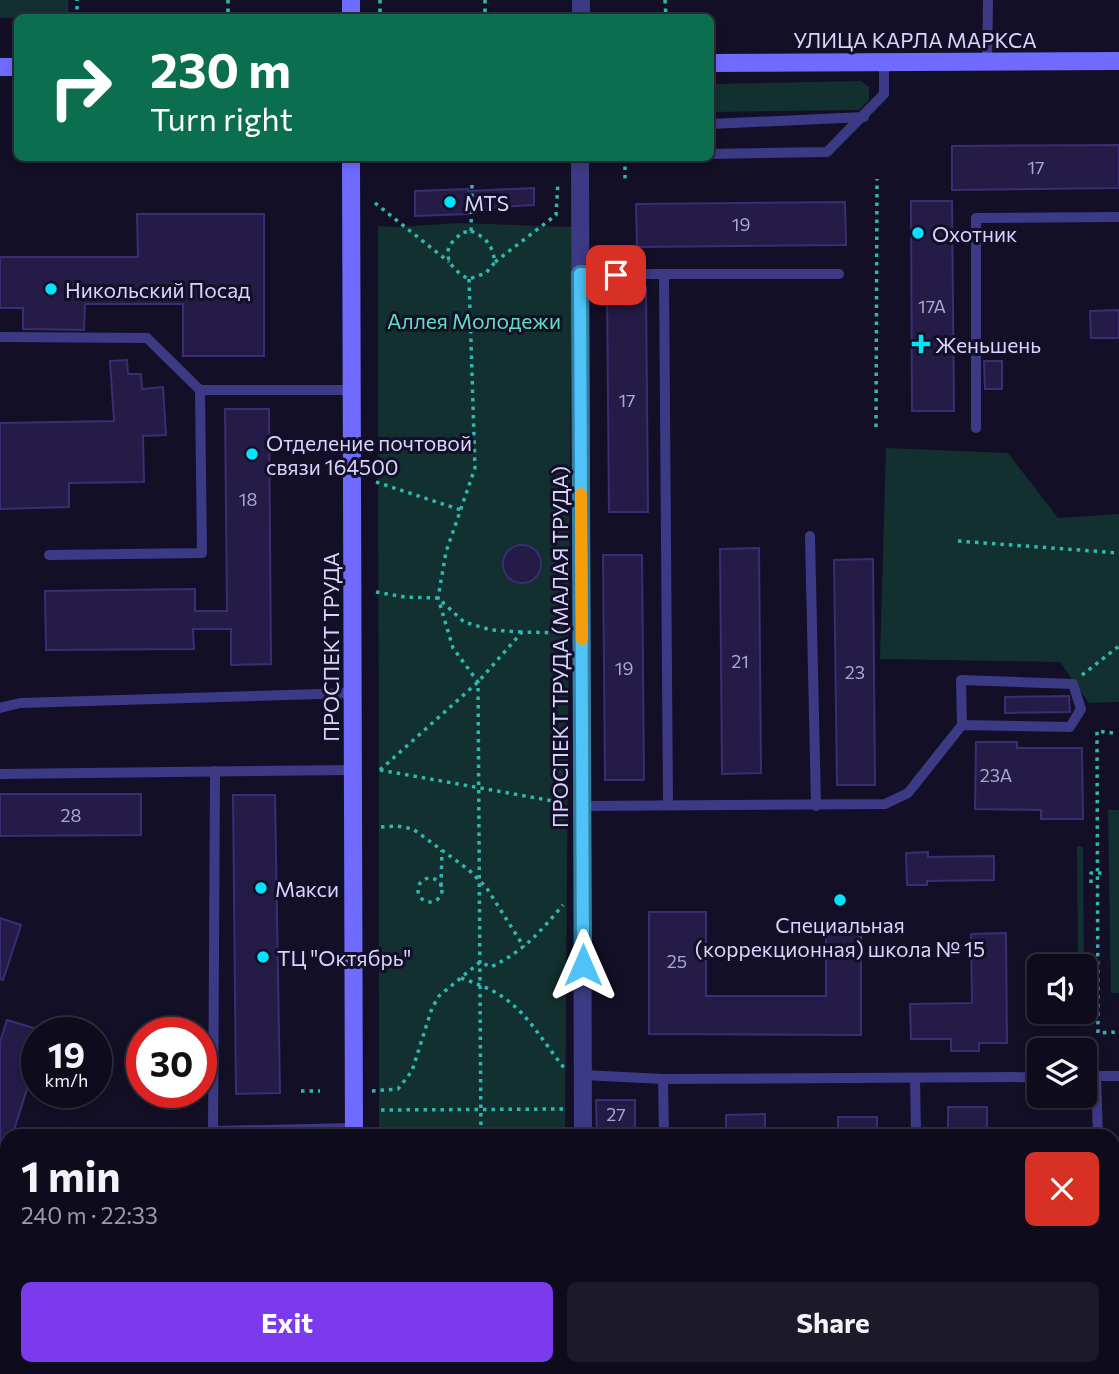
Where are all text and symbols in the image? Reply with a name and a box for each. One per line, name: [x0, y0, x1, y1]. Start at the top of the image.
street label: УЛИЦА КАРЛА МАРКСА: [793, 27, 1037, 52]
text: 230 m: [150, 38, 291, 98]
icon: right: [35, 42, 126, 133]
text: Turn right: [150, 98, 293, 138]
house number: 17: [1027, 156, 1045, 178]
place label: MTS: [464, 190, 509, 215]
marker: MTS: [442, 194, 458, 210]
house number: 19: [732, 213, 750, 235]
place label: Охотник: [932, 221, 1017, 246]
marker: Охотник: [910, 225, 926, 241]
pin: [586, 245, 646, 305]
icon: arrive: [597, 256, 635, 294]
place label: Никольский Посад: [65, 277, 250, 302]
marker: Никольский Посад: [43, 281, 59, 297]
house number: 17А: [918, 295, 946, 317]
park label: Аллея Молодежи: [387, 308, 561, 333]
place label: Женьшень: [935, 332, 1041, 357]
marker: Женьшень: [913, 336, 929, 352]
house number: 17: [618, 389, 636, 411]
place label: Отделение почтовой связи 164500: [266, 430, 472, 479]
marker: Отделение почтовой связи 164500: [244, 446, 260, 462]
street label: ПРОСПЕКТ ТРУДА (МАЛАЯ ТРУДА): [547, 466, 572, 828]
house number: 18: [239, 488, 257, 510]
street label: ПРОСПЕКТ ТРУДА: [318, 552, 343, 742]
house number: 21: [731, 650, 749, 672]
house number: 19: [615, 657, 633, 679]
house number: 23: [845, 661, 865, 683]
house number: 23А: [980, 764, 1012, 786]
house number: 28: [61, 804, 82, 826]
place label: Макси: [275, 876, 339, 901]
marker: Макси: [253, 880, 269, 896]
marker: Специальная (коррекционная) школа № 15: [832, 892, 848, 908]
place label: Специальная (коррекционная) школа № 15: [695, 912, 985, 961]
position arrow: [546, 928, 620, 1002]
place label: ТЦ "Октябрь": [277, 945, 411, 970]
marker: ТЦ "Октябрь": [255, 949, 271, 965]
house number: 25: [667, 950, 687, 972]
map controls: [1027, 954, 1097, 1108]
button: sound: [1027, 954, 1097, 1024]
speed limit sign: 30: [126, 1017, 217, 1108]
text: 19: [48, 1032, 85, 1075]
button: layers: [1027, 1038, 1097, 1108]
text: km/h: [45, 1069, 88, 1091]
house number: 27: [606, 1103, 626, 1125]
text: 1 min: [21, 1149, 121, 1201]
button: close: [1025, 1152, 1099, 1226]
text: 240 m · 22:33: [21, 1201, 158, 1229]
button: Exit: [21, 1282, 553, 1362]
button: Share: [567, 1282, 1099, 1362]

